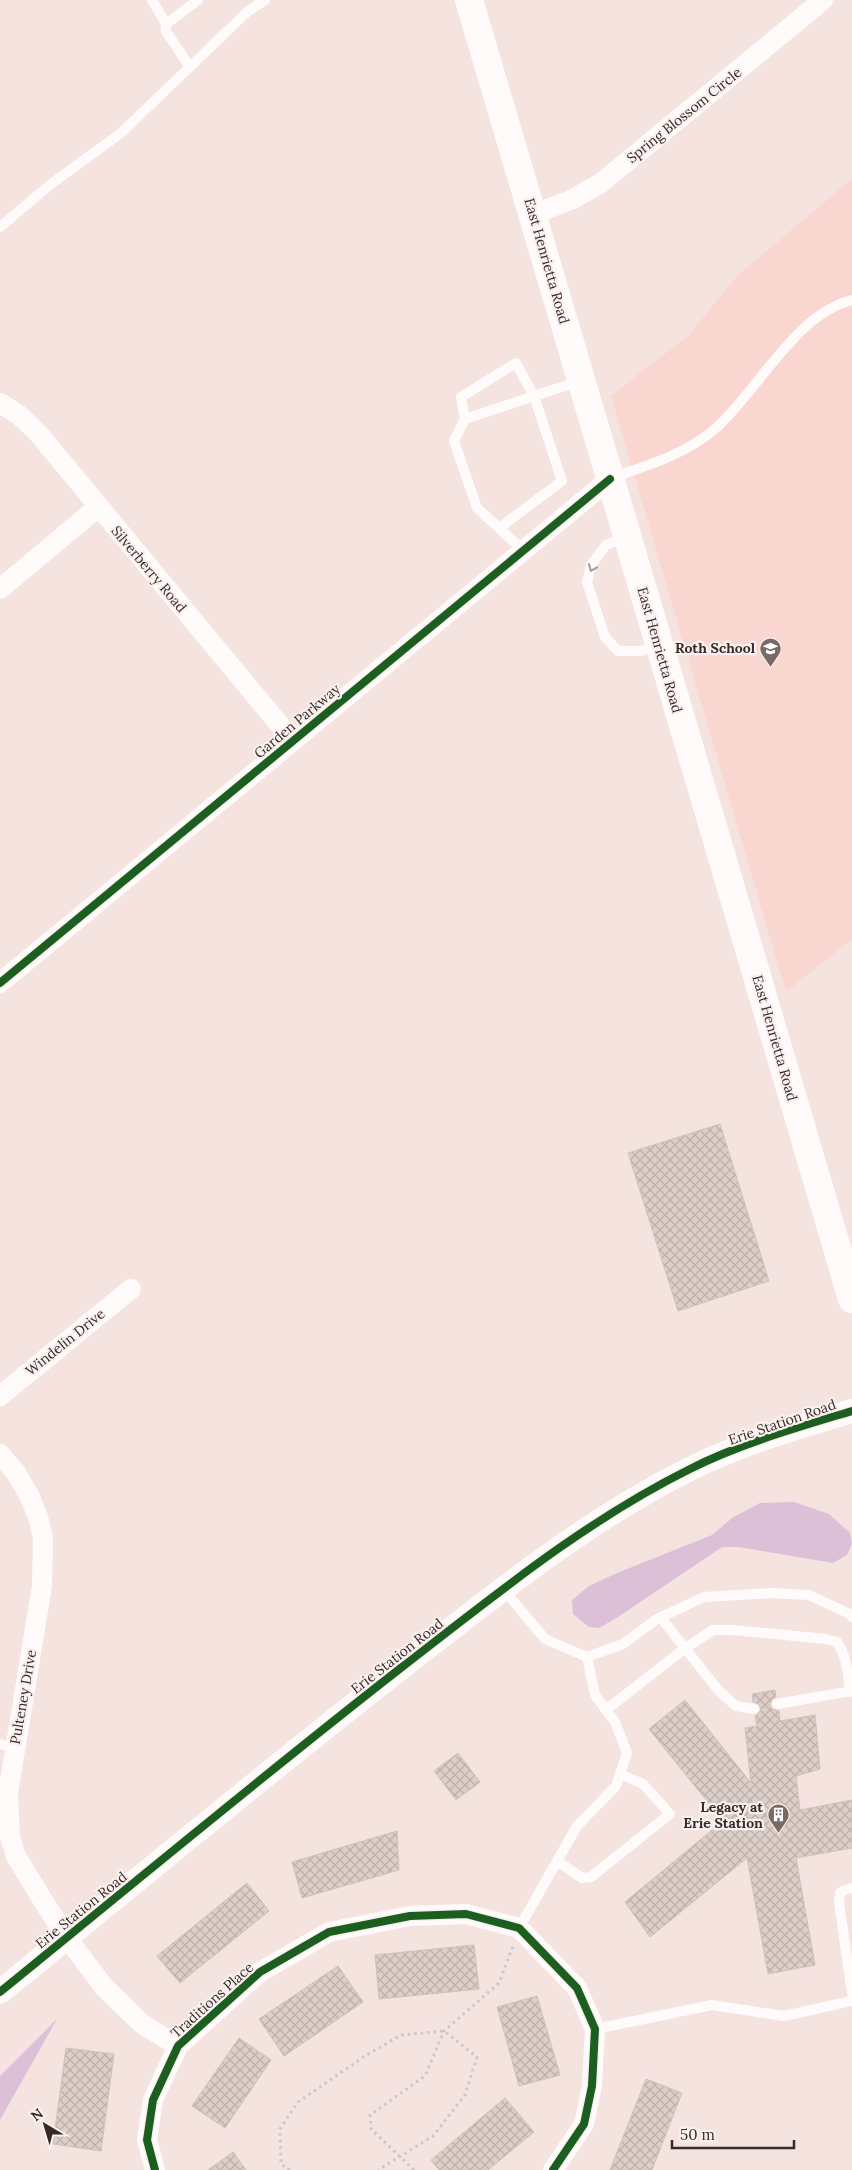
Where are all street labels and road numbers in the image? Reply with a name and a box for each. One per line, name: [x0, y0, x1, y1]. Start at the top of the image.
street label: Spring Blossom Circle: [623, 63, 745, 167]
street label: East Henrietta Road: [520, 196, 574, 326]
street label: Silverberry Road: [107, 522, 191, 616]
street label: East Henrietta Road: [633, 585, 687, 715]
street label: Garden Parkway: [250, 679, 344, 762]
street label: East Henrietta Road: [748, 973, 802, 1103]
street label: Windelin Drive: [22, 1304, 109, 1380]
street label: Erie Station Road: [726, 1395, 838, 1449]
street label: Erie Station Road: [347, 1614, 447, 1698]
street label: Pulteney Drive: [6, 1648, 40, 1746]
street label: Erie Station Road: [32, 1868, 130, 1952]
street label: Traditions Place: [167, 1958, 257, 2042]

